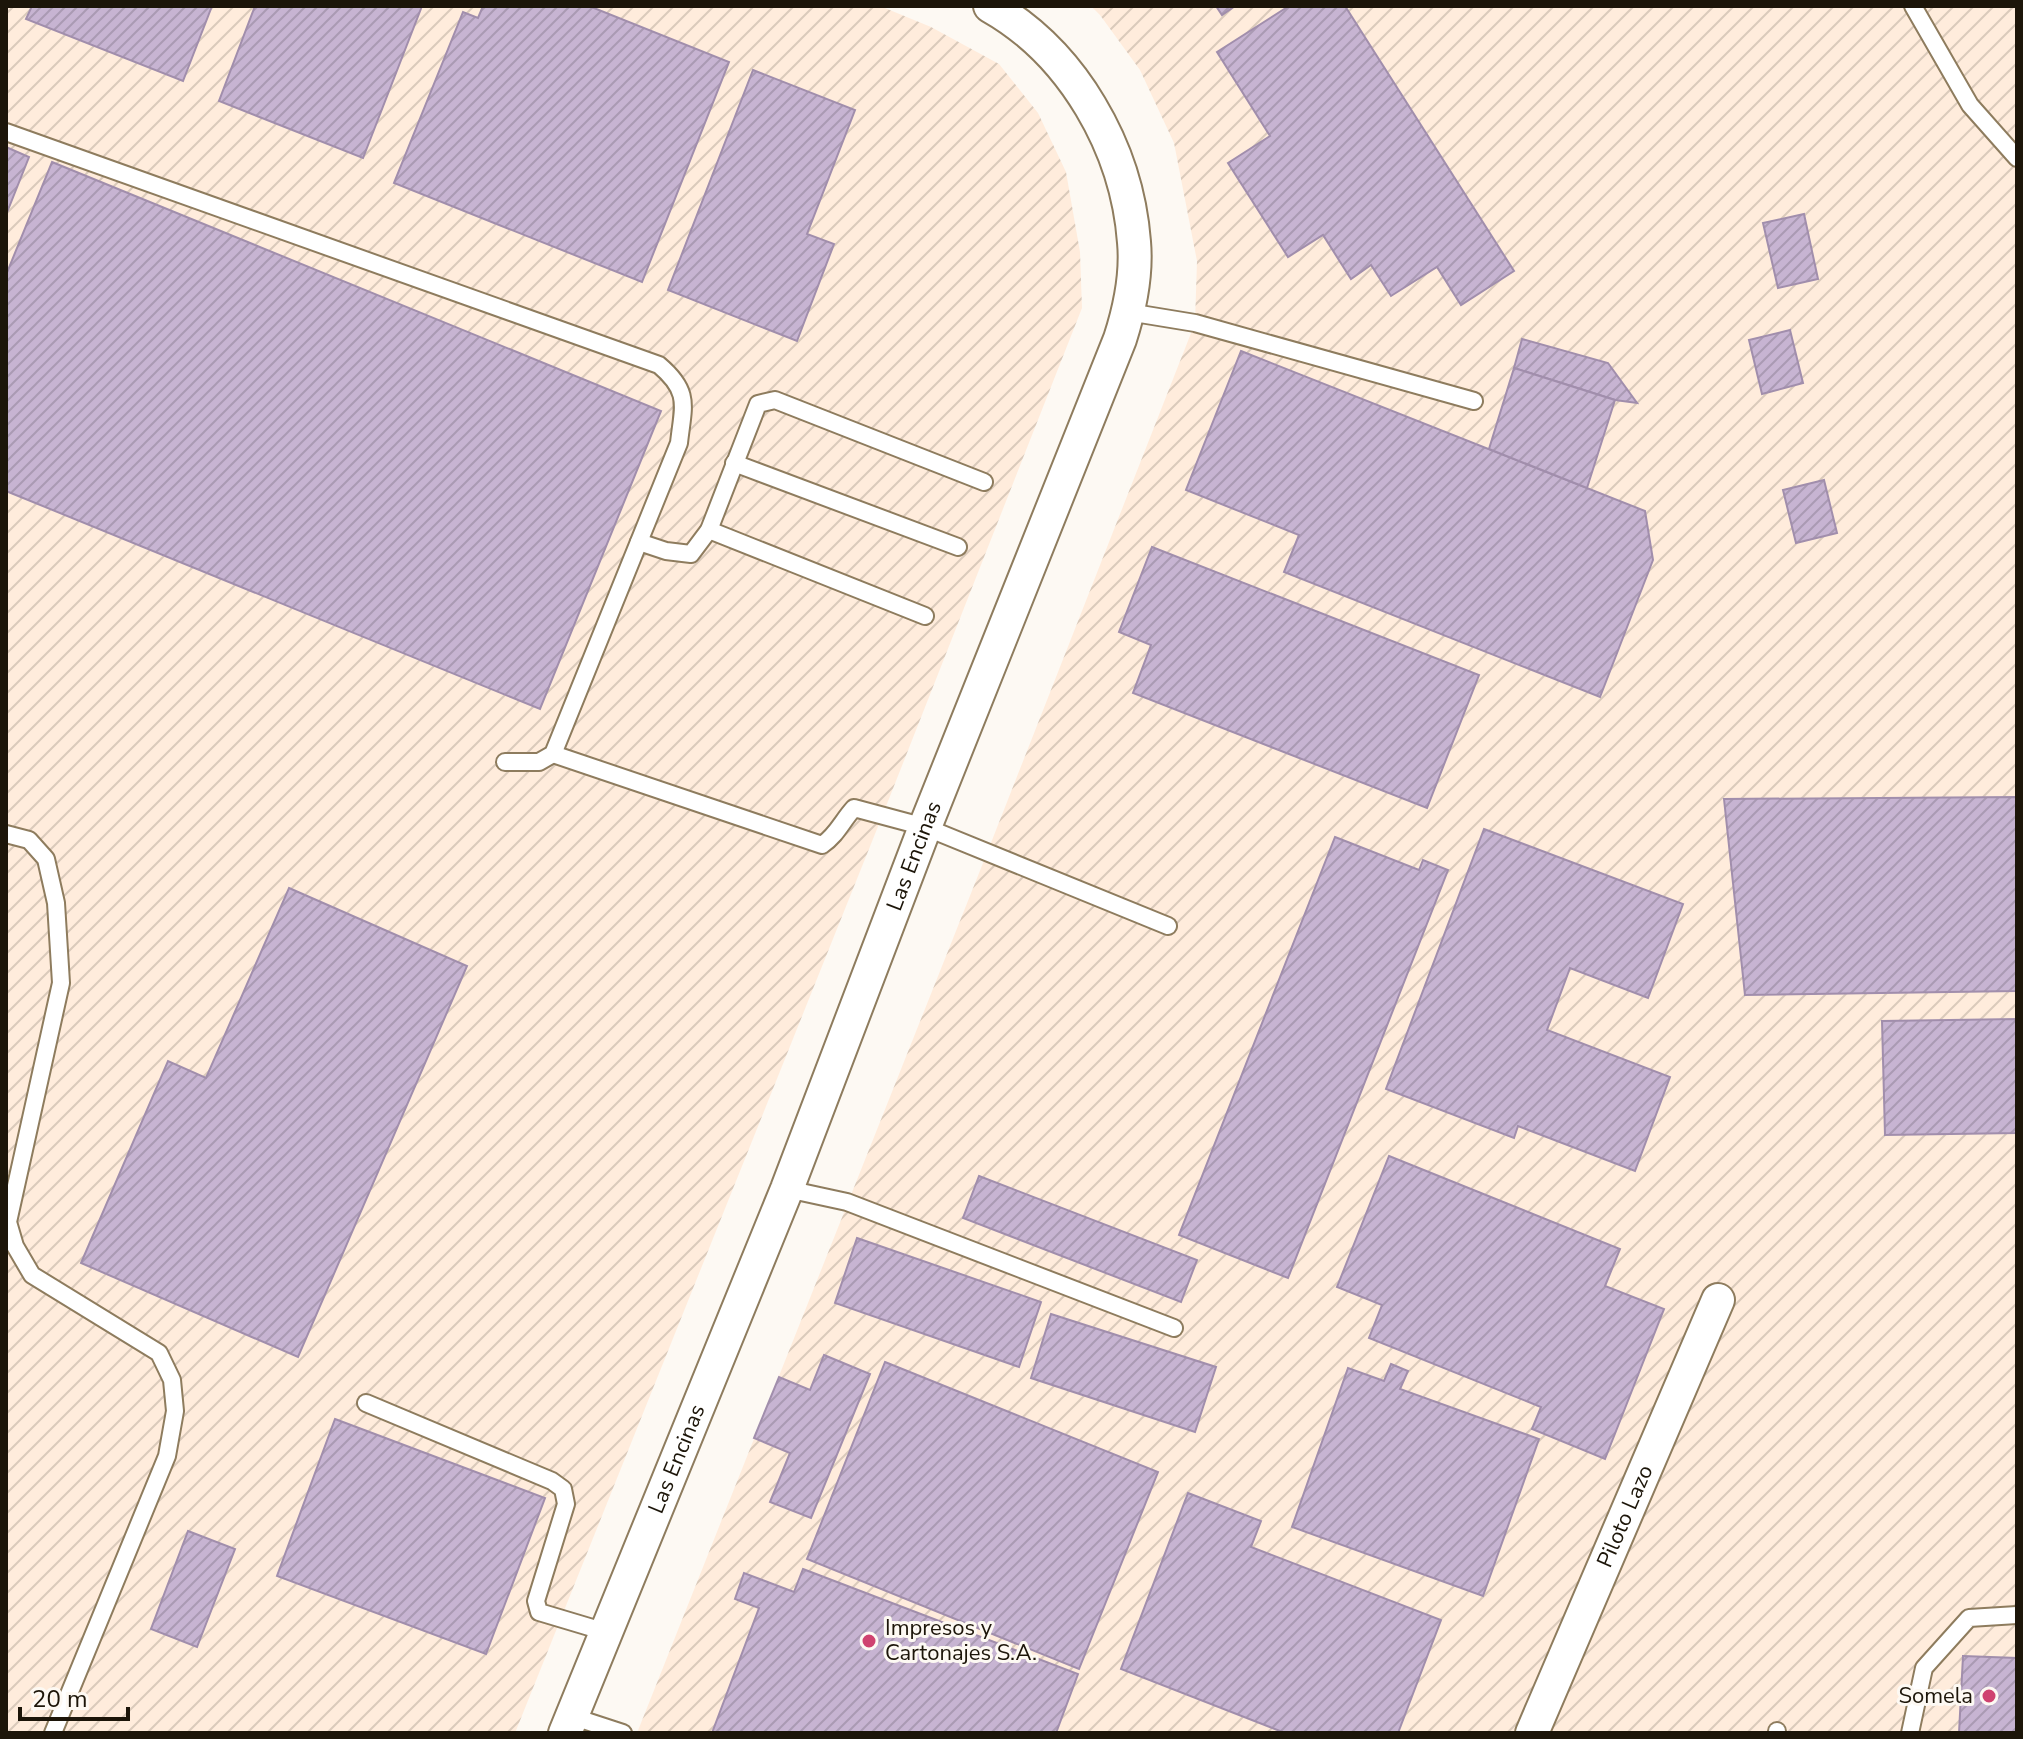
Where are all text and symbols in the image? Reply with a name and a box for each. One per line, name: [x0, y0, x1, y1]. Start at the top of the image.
street label: Las Encinas: [879, 797, 949, 915]
street label: Las Encinas: [641, 1400, 713, 1518]
street label: Piloto Lazo: [1590, 1460, 1660, 1572]
place label: Impresos y Cartonajes S.A.: [885, 1613, 1037, 1668]
marker: Impresos y Cartonajes S.A.: [860, 1632, 878, 1650]
scale bar: [20, 1671, 128, 1721]
place label: Somela: [1899, 1681, 1973, 1711]
text: 20 m: [32, 1683, 88, 1715]
marker: Somela: [1980, 1687, 1998, 1705]

